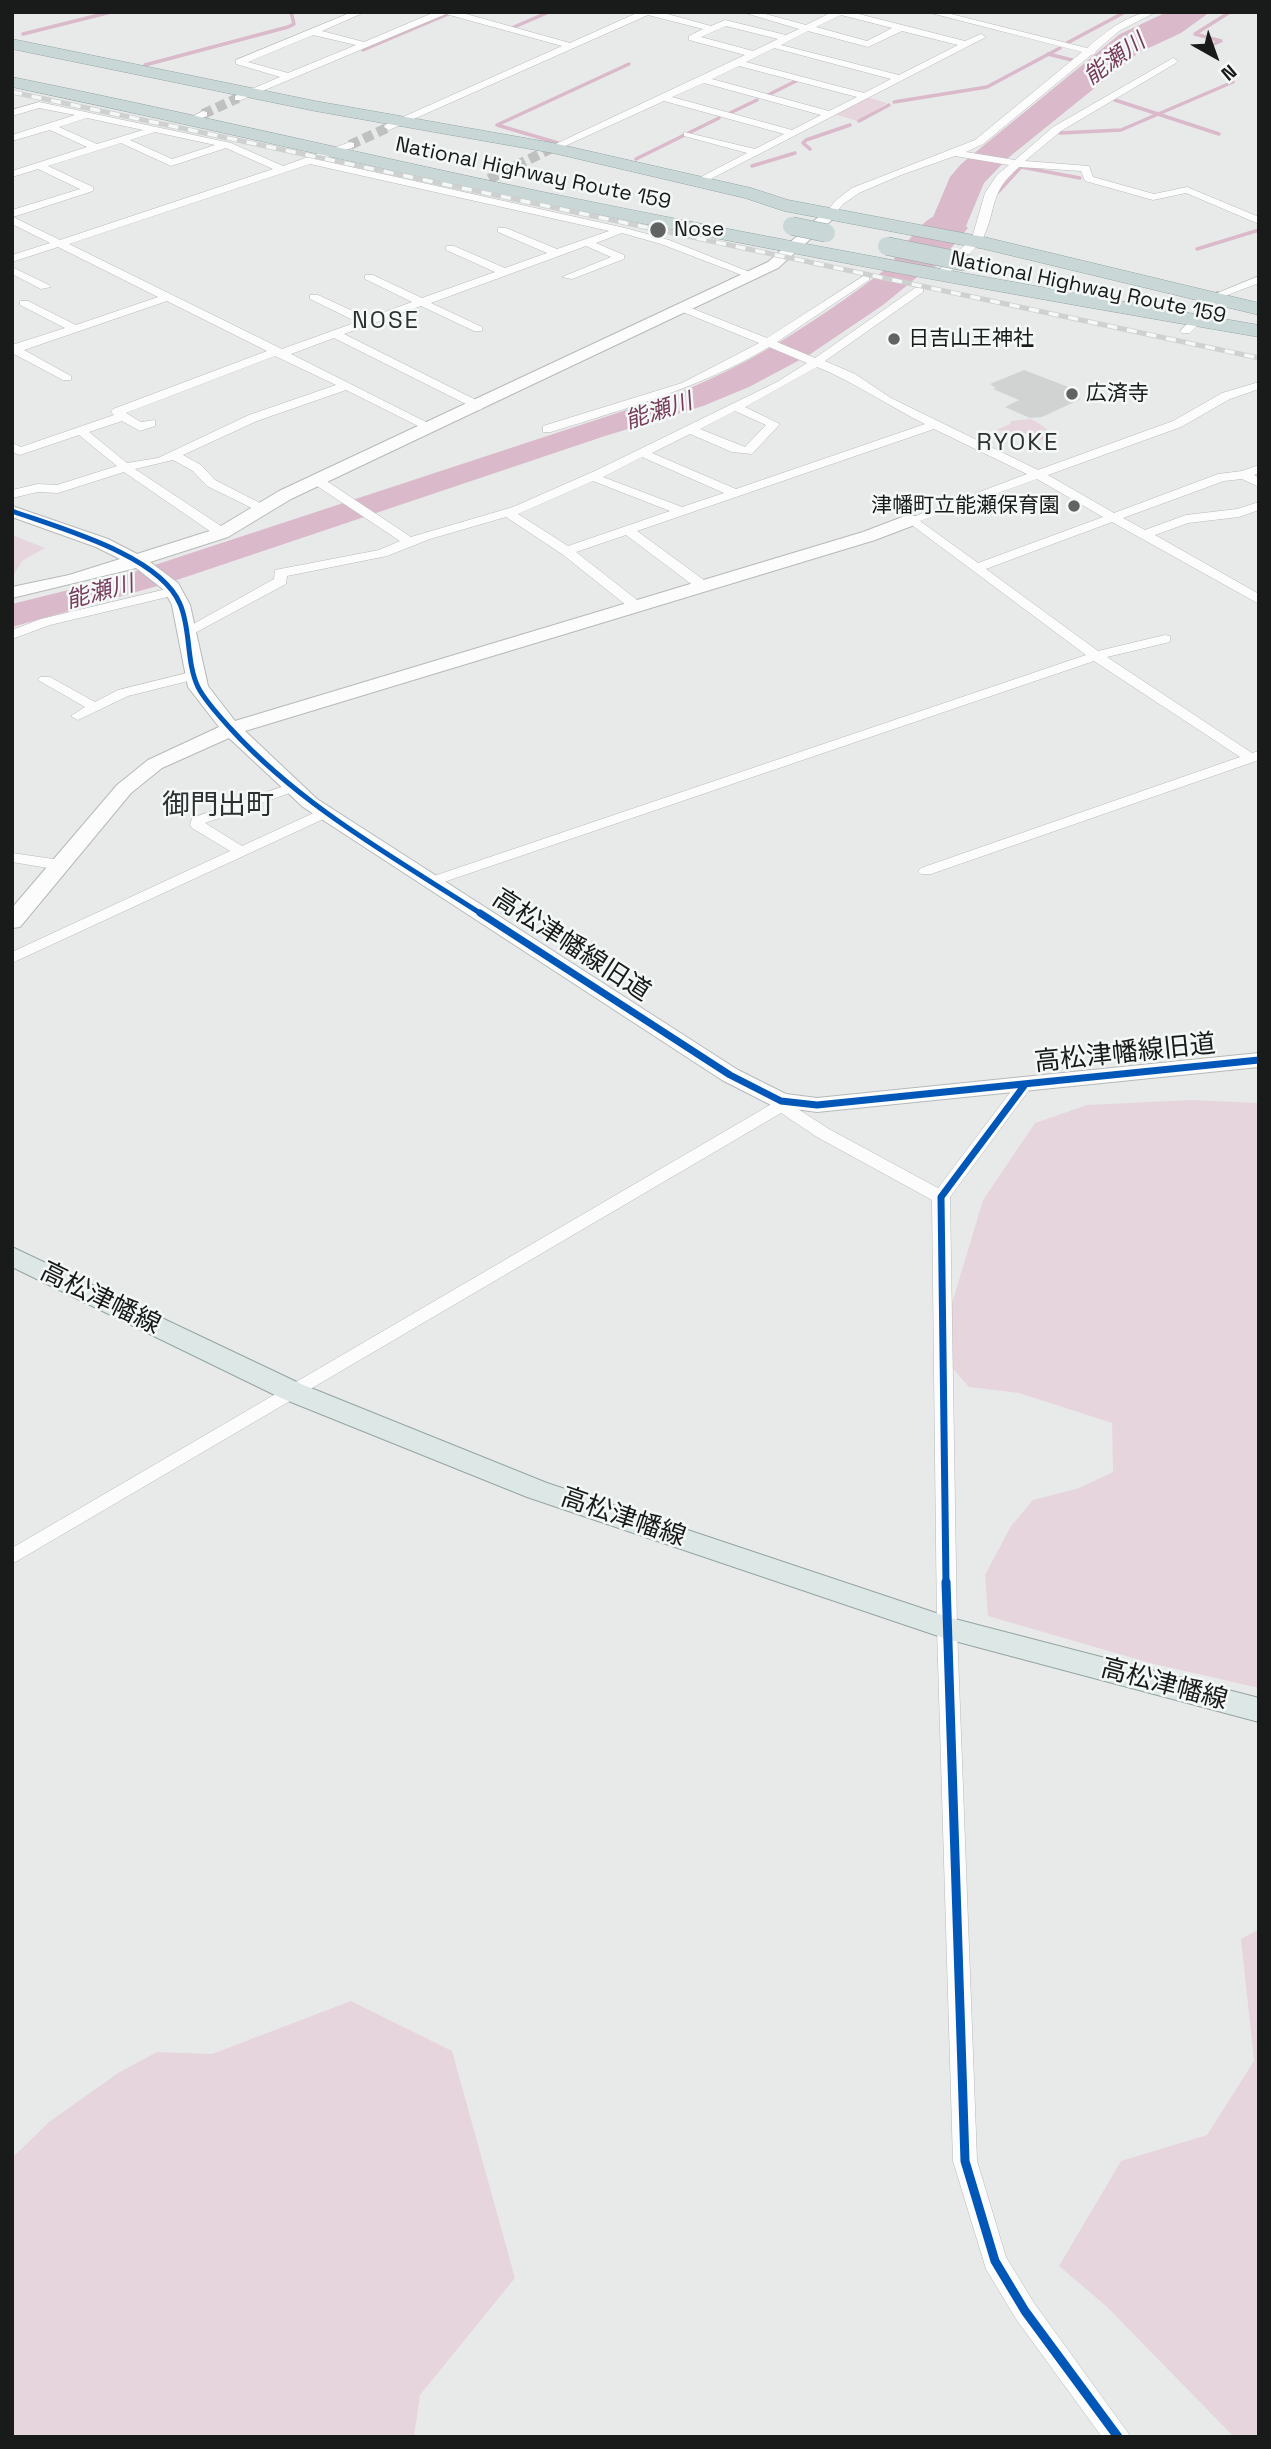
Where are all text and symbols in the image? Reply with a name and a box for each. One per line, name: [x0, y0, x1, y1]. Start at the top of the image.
north arrow: [1180, 21, 1250, 91]
water label: 能瀬川: [1079, 29, 1151, 91]
text: N: [1216, 59, 1242, 86]
street label: National Highway Route 159: [393, 132, 673, 216]
place label: Nose: [674, 217, 724, 243]
marker: Nose: [648, 220, 668, 240]
street label: National Highway Route 159: [948, 246, 1228, 330]
district label: NOSE: [352, 307, 420, 335]
place label: 日吉山王神社: [908, 326, 1034, 352]
marker: 日吉山王神社: [886, 331, 902, 347]
place label: 広済寺: [1086, 381, 1149, 407]
marker: 広済寺: [1064, 386, 1080, 402]
water label: 能瀬川: [622, 388, 696, 436]
district label: RYOKE: [977, 429, 1059, 457]
place label: 津幡町立能瀬保育園: [871, 493, 1060, 519]
marker: 津幡町立能瀬保育園: [1066, 498, 1082, 514]
water label: 能瀬川: [63, 571, 137, 615]
district label: 御門出町: [162, 789, 274, 823]
street label: 高松津幡線旧道: [486, 883, 656, 1009]
street label: 高松津幡線旧道: [1033, 1029, 1217, 1079]
street label: 高松津幡線: [35, 1256, 165, 1342]
street label: 高松津幡線: [556, 1482, 690, 1554]
street label: 高松津幡線: [1097, 1653, 1231, 1717]

